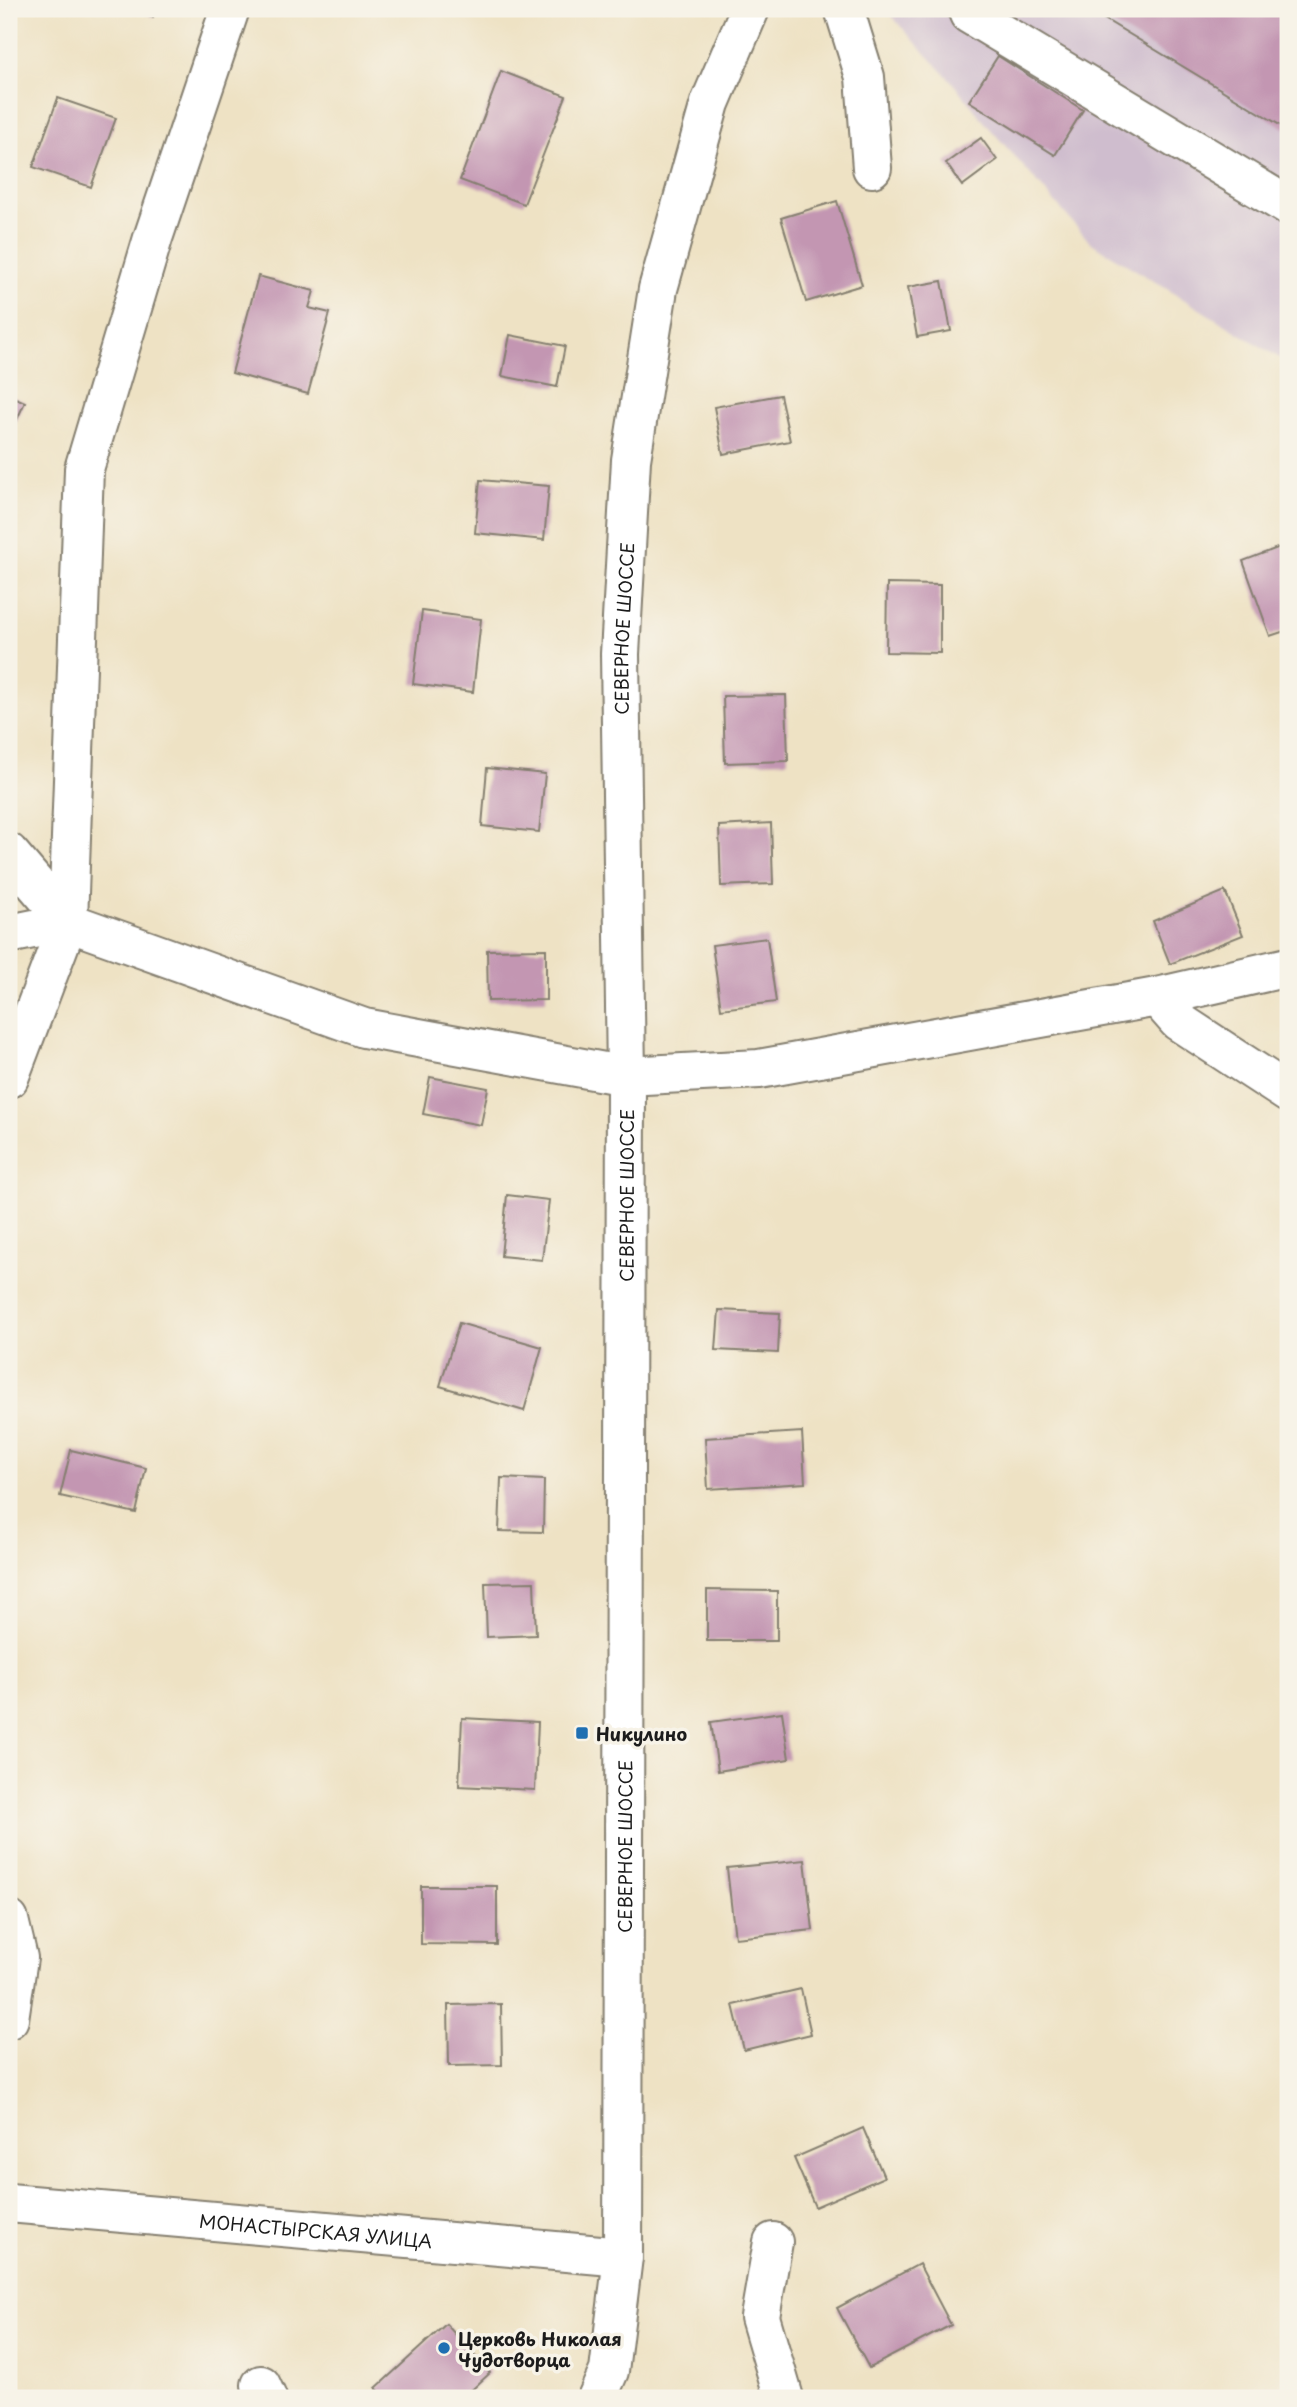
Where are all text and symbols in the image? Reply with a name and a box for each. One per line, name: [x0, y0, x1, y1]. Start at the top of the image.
street label: СЕВЕРНОЕ ШОССЕ: [606, 541, 640, 715]
street label: СЕВЕРНОЕ ШОССЕ: [612, 1109, 639, 1282]
place label: Никулино: [596, 1720, 688, 1747]
marker: Никулино: [574, 1725, 590, 1741]
street label: СЕВЕРНОЕ ШОССЕ: [610, 1760, 638, 1933]
street label: МОНАСТЫРСКАЯ УЛИЦА: [198, 2206, 434, 2254]
place label: Церковь Николая Чудотворца: [458, 2325, 622, 2373]
marker: Церковь Николая Чудотворца: [436, 2340, 452, 2356]

